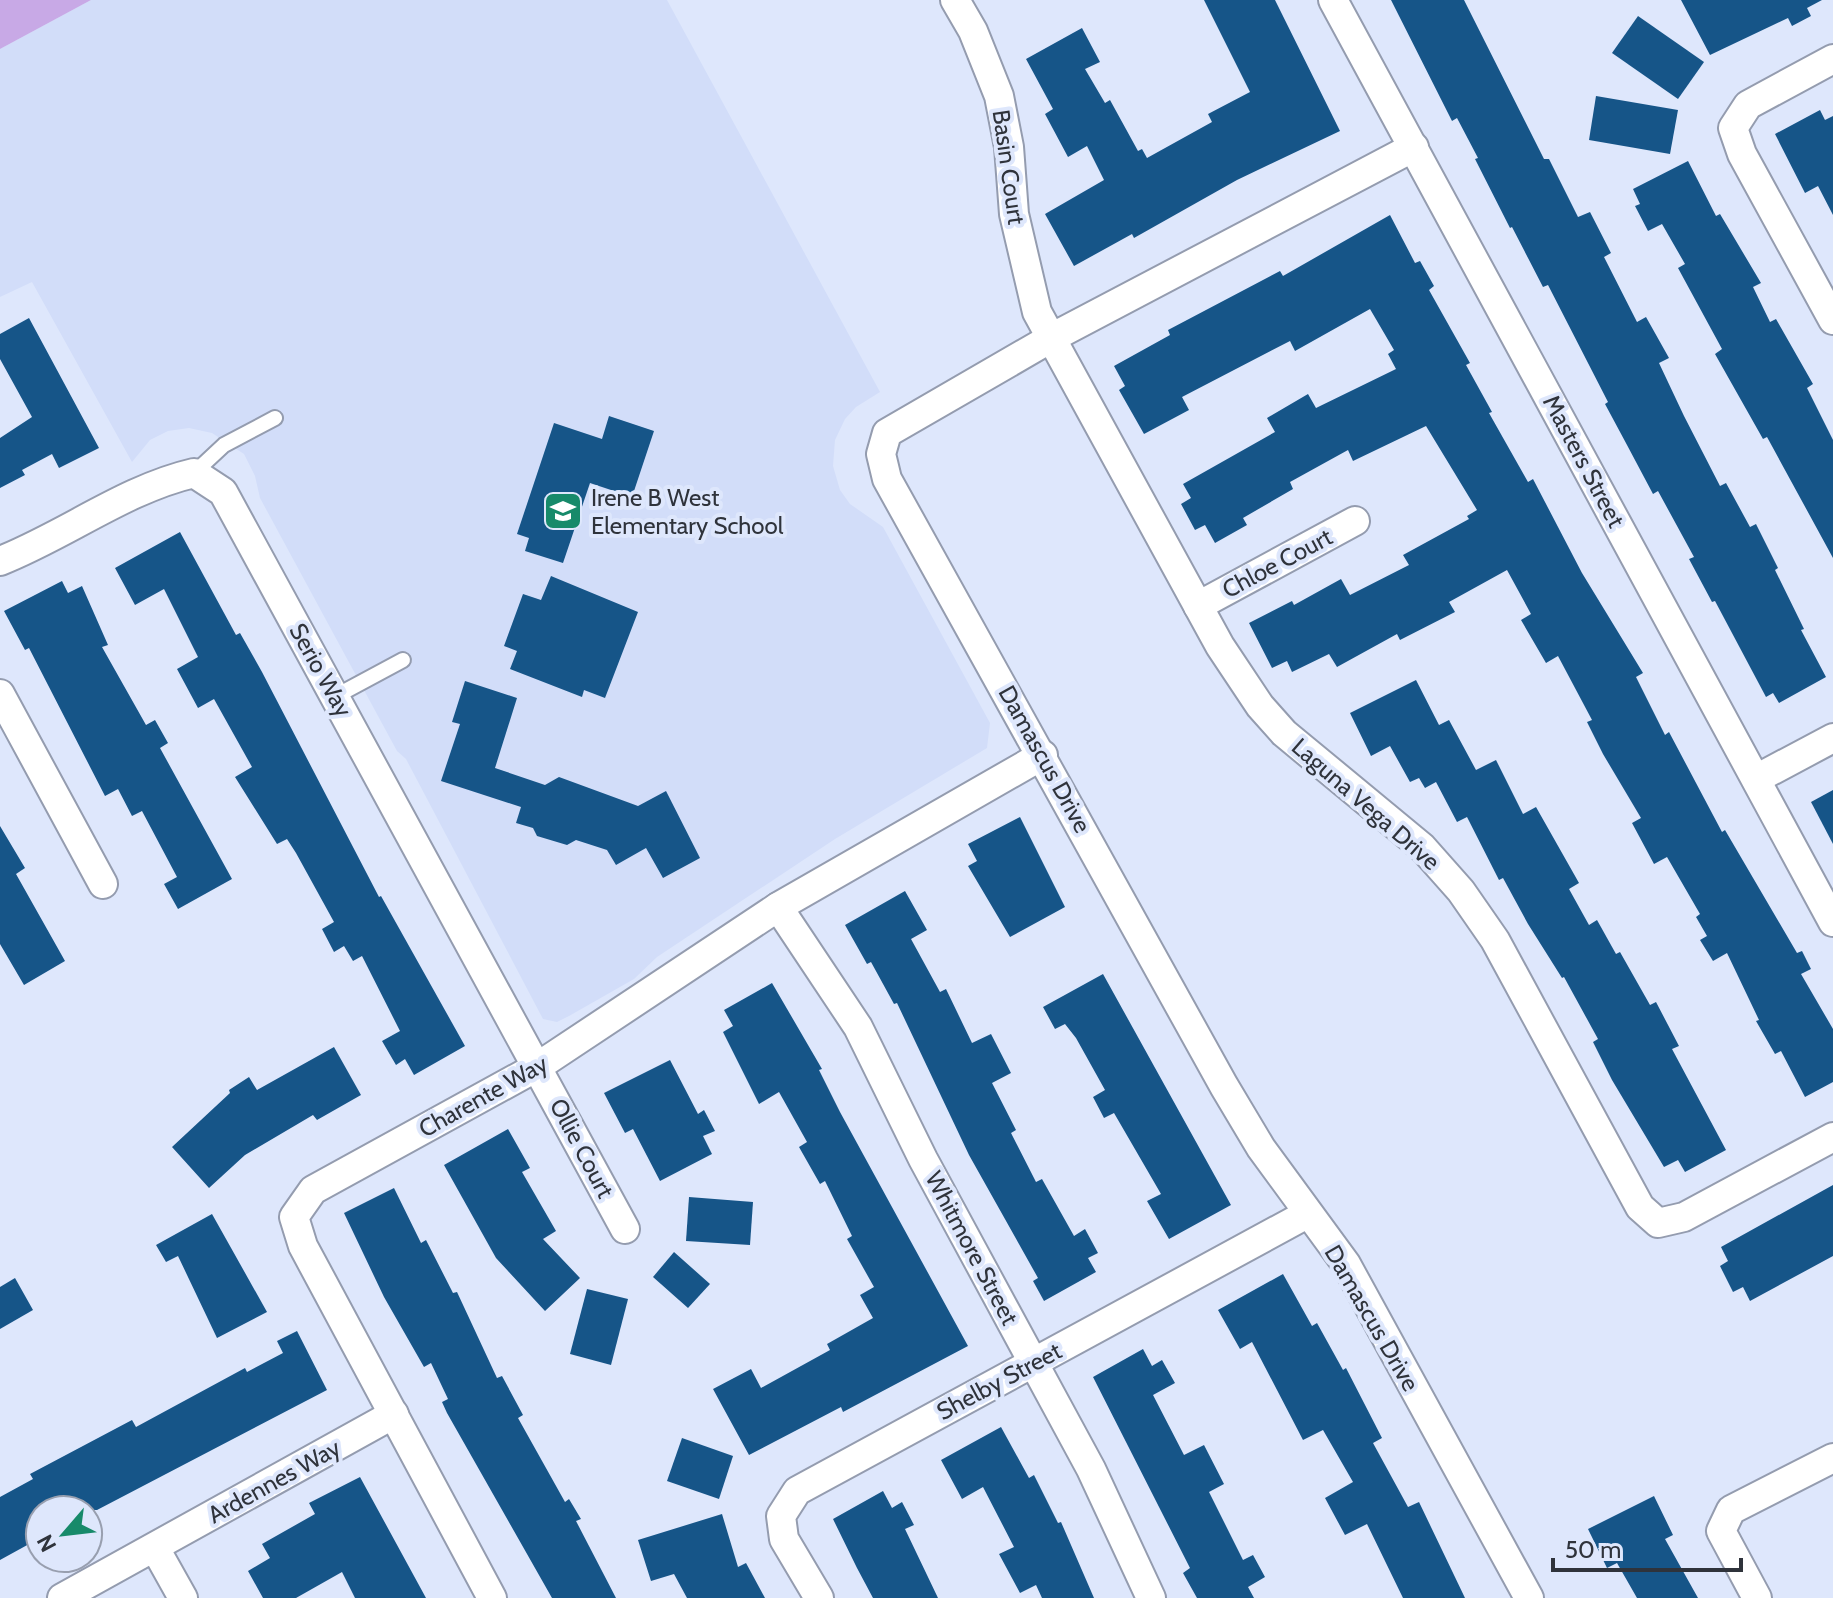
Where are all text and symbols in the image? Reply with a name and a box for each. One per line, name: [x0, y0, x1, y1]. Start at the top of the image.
street label: Basin Court: [987, 108, 1031, 226]
street label: Masters Street: [1537, 390, 1631, 532]
place label: Irene B West Elementary School: [591, 483, 784, 540]
school or university icon: Irene B West Elementary School: [542, 490, 584, 532]
street label: Chloe Court: [1217, 522, 1337, 604]
street label: Serio Way: [283, 618, 359, 722]
street label: Damascus Drive: [993, 680, 1097, 838]
street label: Laguna Vega Drive: [1286, 732, 1446, 876]
street label: Charente Way: [414, 1049, 552, 1143]
street label: Ollie Court: [544, 1093, 620, 1203]
street label: Whitmore Street: [919, 1166, 1025, 1330]
street label: Damascus Drive: [1318, 1240, 1426, 1396]
street label: Shelby Street: [932, 1336, 1066, 1426]
street label: Ardennes Way: [203, 1433, 345, 1529]
north arrow: [24, 1494, 104, 1574]
scale bar: [1553, 1522, 1741, 1572]
text: N: [31, 1530, 62, 1556]
text: 50 m: [1565, 1535, 1621, 1564]

